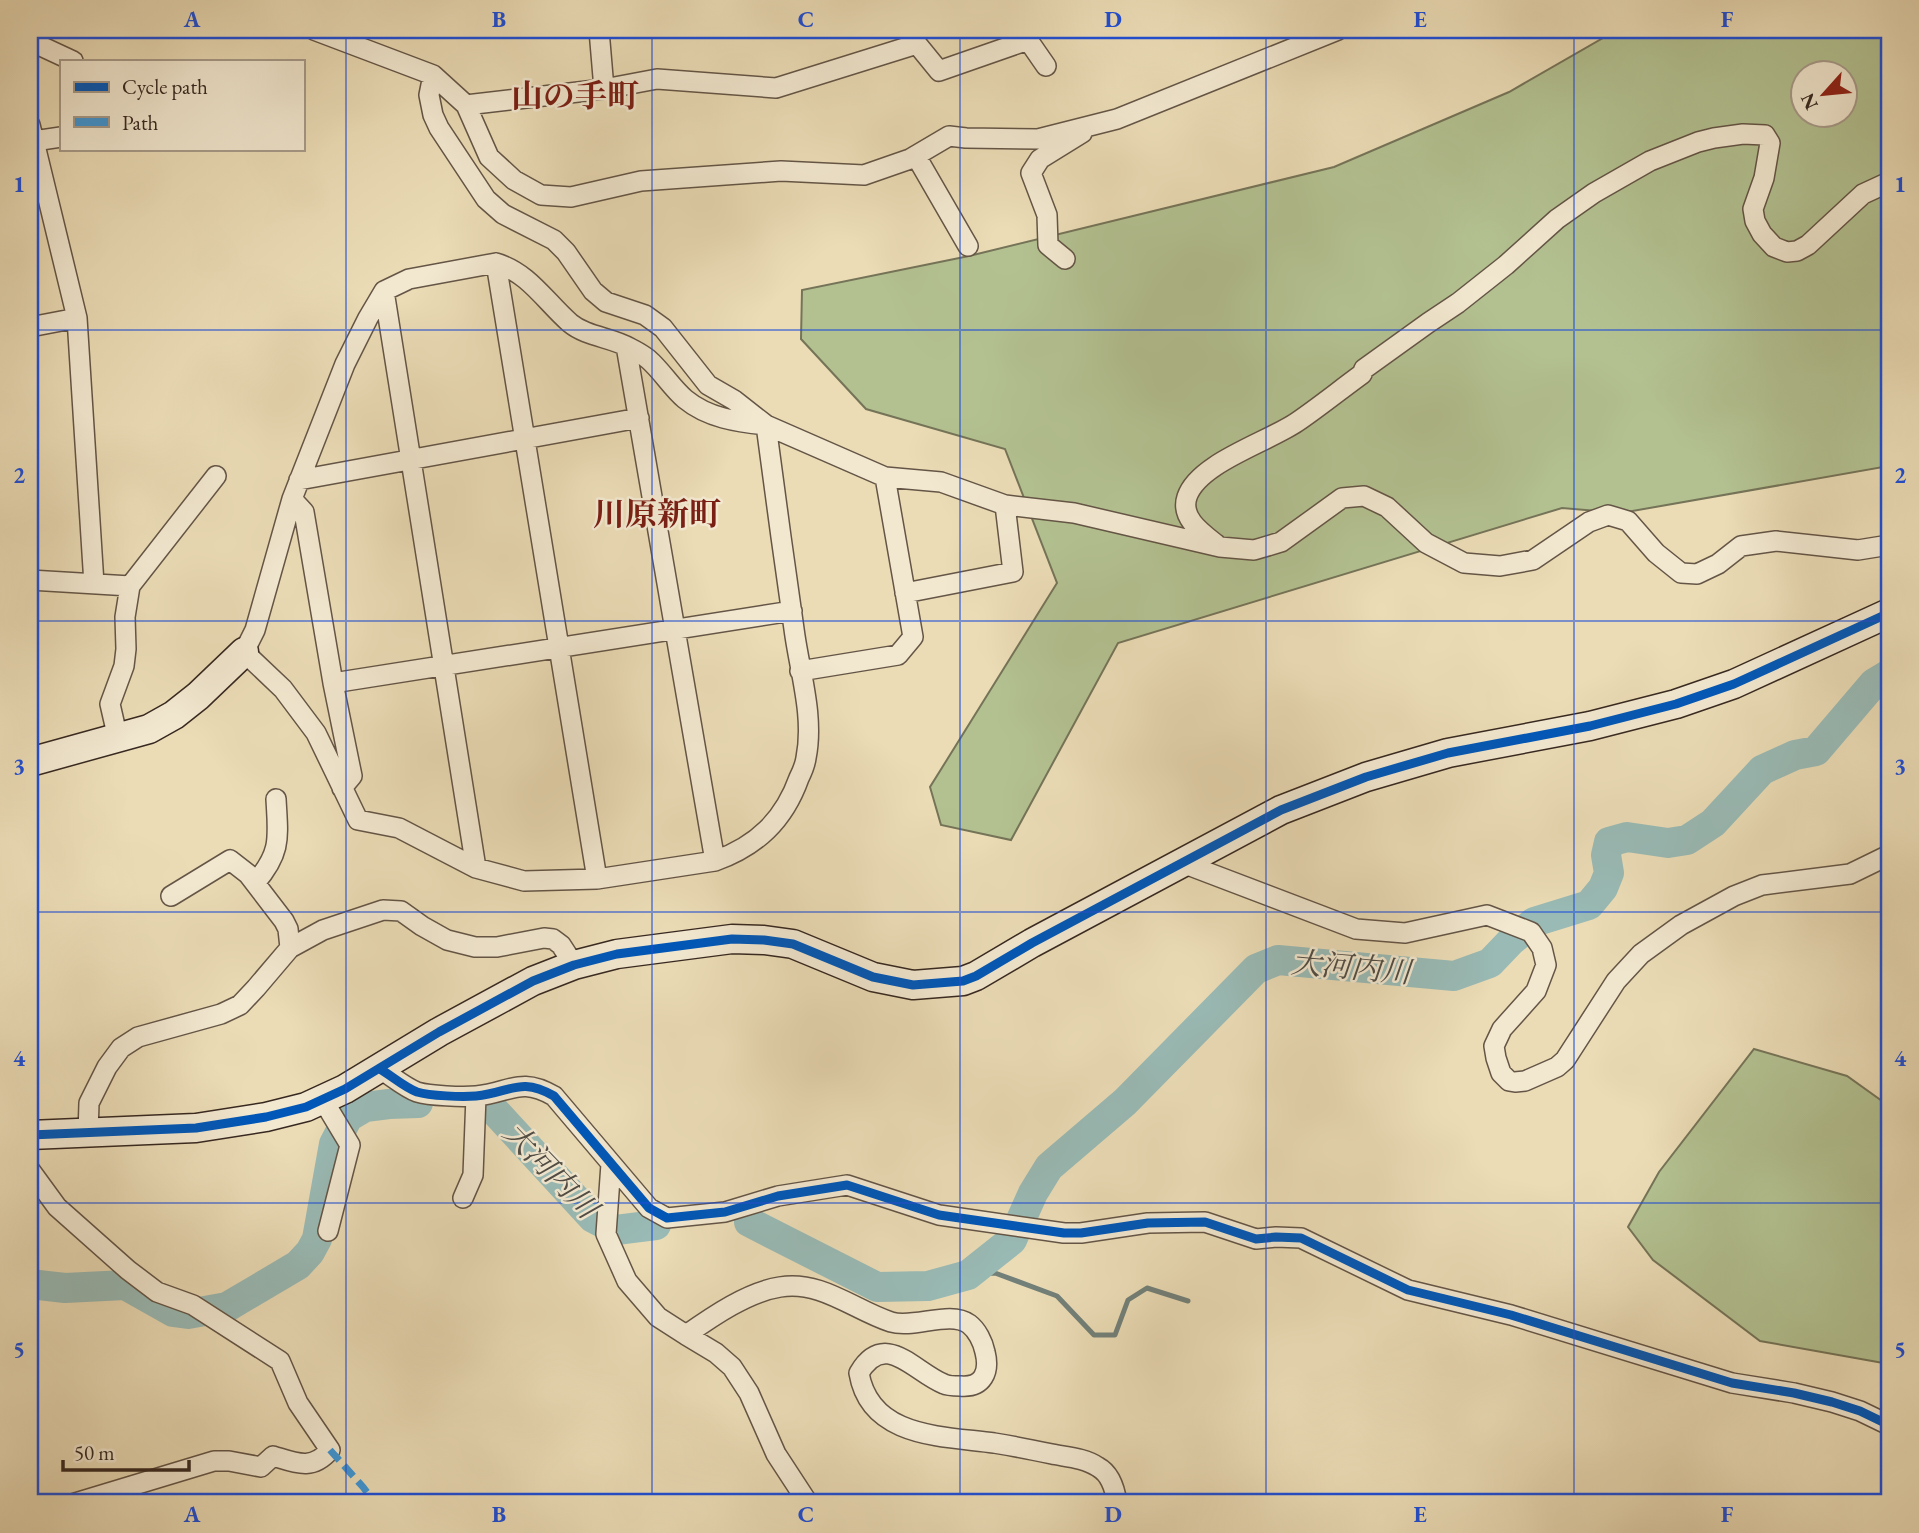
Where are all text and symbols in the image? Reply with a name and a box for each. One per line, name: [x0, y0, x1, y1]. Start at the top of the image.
text: A: [183, 4, 201, 34]
text: B: [492, 4, 506, 34]
text: C: [798, 4, 814, 34]
text: D: [1104, 4, 1122, 34]
text: E: [1413, 4, 1427, 34]
text: F: [1721, 4, 1734, 34]
legend: [60, 60, 304, 150]
north arrow: [1790, 60, 1860, 130]
text: Cycle path: [122, 73, 208, 100]
district label: 山の手町: [511, 75, 639, 117]
text: N: [1794, 88, 1824, 114]
text: Path: [122, 109, 159, 136]
text: 1: [13, 169, 25, 199]
text: 1: [1894, 169, 1906, 199]
text: 2: [13, 460, 25, 490]
text: 2: [1894, 460, 1906, 490]
district label: 川原新町: [593, 493, 721, 535]
text: 3: [13, 751, 25, 781]
text: 3: [1894, 751, 1906, 781]
water label: 大河内川: [1290, 942, 1415, 992]
text: 4: [13, 1043, 26, 1073]
text: 4: [1894, 1043, 1907, 1073]
water label: 大河内川: [495, 1113, 609, 1229]
text: 5: [13, 1334, 25, 1364]
text: 5: [1894, 1334, 1906, 1364]
scale bar: [63, 1428, 189, 1472]
text: 50 m: [74, 1439, 115, 1466]
text: A: [183, 1499, 201, 1529]
text: B: [492, 1499, 506, 1529]
text: C: [798, 1499, 814, 1529]
text: D: [1104, 1499, 1122, 1529]
text: E: [1413, 1499, 1427, 1529]
text: F: [1721, 1499, 1734, 1529]

